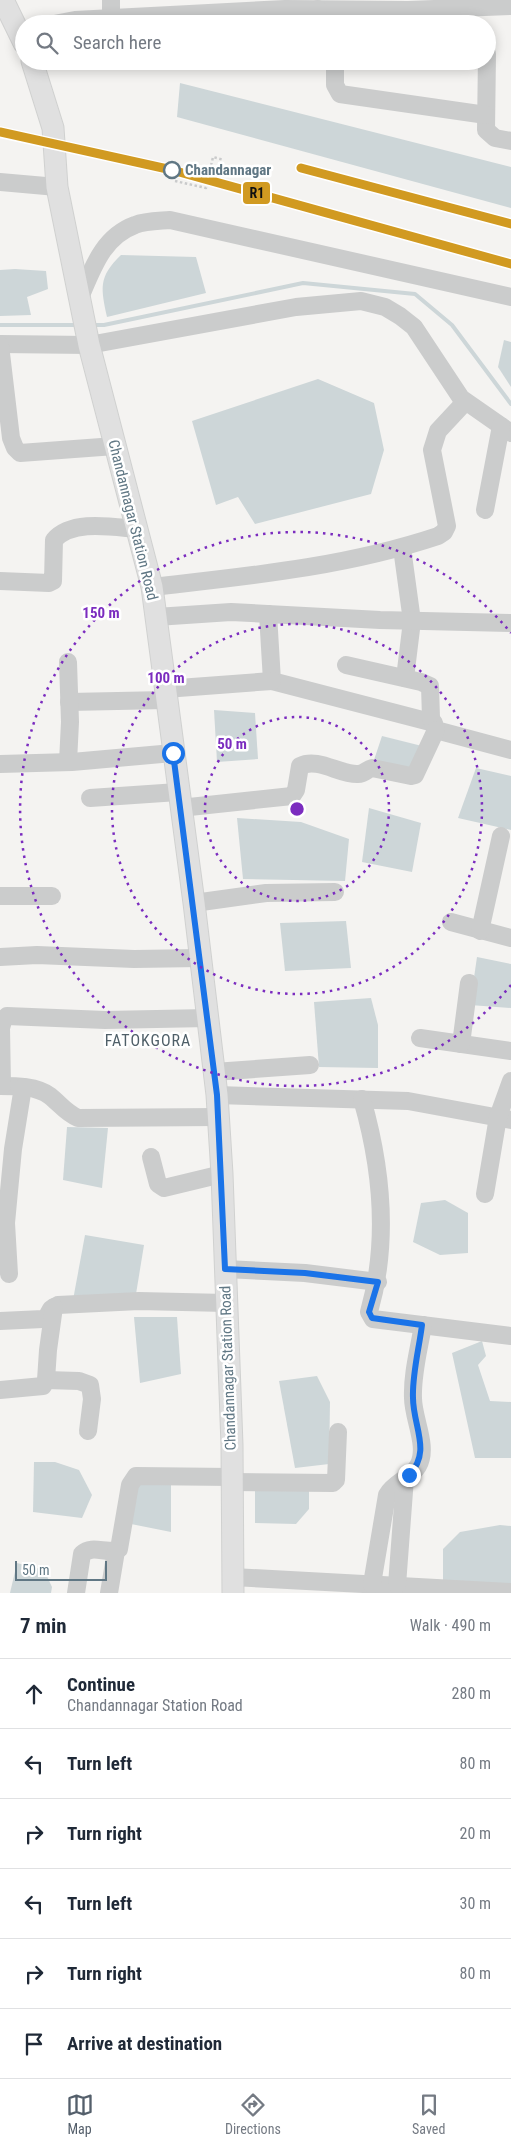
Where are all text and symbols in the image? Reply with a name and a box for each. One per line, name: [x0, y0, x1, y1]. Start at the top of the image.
search box: [15, 15, 496, 70]
icon: search: [33, 29, 61, 57]
text: Search here: [73, 31, 161, 54]
marker: Chandannagar: [163, 161, 181, 179]
place label: Chandannagar: [185, 161, 271, 179]
line badge: R1: [242, 181, 271, 205]
text: R1: [250, 185, 264, 201]
street label: Chandannagar Station Road: [104, 438, 162, 602]
text: 150 m: [82, 604, 120, 622]
text: 100 m: [147, 669, 185, 687]
text: 50 m: [217, 735, 247, 753]
route start: [162, 742, 185, 765]
centre of rings: [288, 800, 306, 818]
district label: FATOKGORA: [105, 1031, 191, 1050]
street label: Chandannagar Station Road: [216, 1285, 240, 1451]
route end: [398, 1464, 421, 1487]
scale bar: [15, 1558, 108, 1581]
text: 50 m: [22, 1562, 50, 1578]
text: 7 min: [20, 1614, 67, 1638]
text: Walk · 490 m: [410, 1616, 491, 1635]
text: Continue: [67, 1673, 135, 1696]
icon: ahead: [20, 1680, 48, 1708]
text: 280 m: [452, 1684, 491, 1703]
text: Chandannagar Station Road: [67, 1696, 243, 1715]
icon: left: [20, 1750, 48, 1778]
text: Turn left: [67, 1752, 132, 1775]
text: 80 m: [459, 1754, 491, 1773]
icon: right: [20, 1820, 48, 1848]
text: Turn right: [67, 1822, 142, 1845]
text: 20 m: [459, 1824, 491, 1843]
icon: left: [20, 1890, 48, 1918]
text: Turn left: [67, 1892, 132, 1915]
text: 30 m: [459, 1894, 491, 1913]
icon: right: [20, 1960, 48, 1988]
text: Turn right: [67, 1962, 142, 1985]
text: 80 m: [459, 1964, 491, 1983]
icon: arrive: [20, 2030, 48, 2058]
text: Arrive at destination: [67, 2032, 222, 2055]
tab: Map: [66, 2091, 94, 2137]
tab: Directions: [225, 2091, 281, 2137]
tab: Saved: [412, 2091, 445, 2137]

